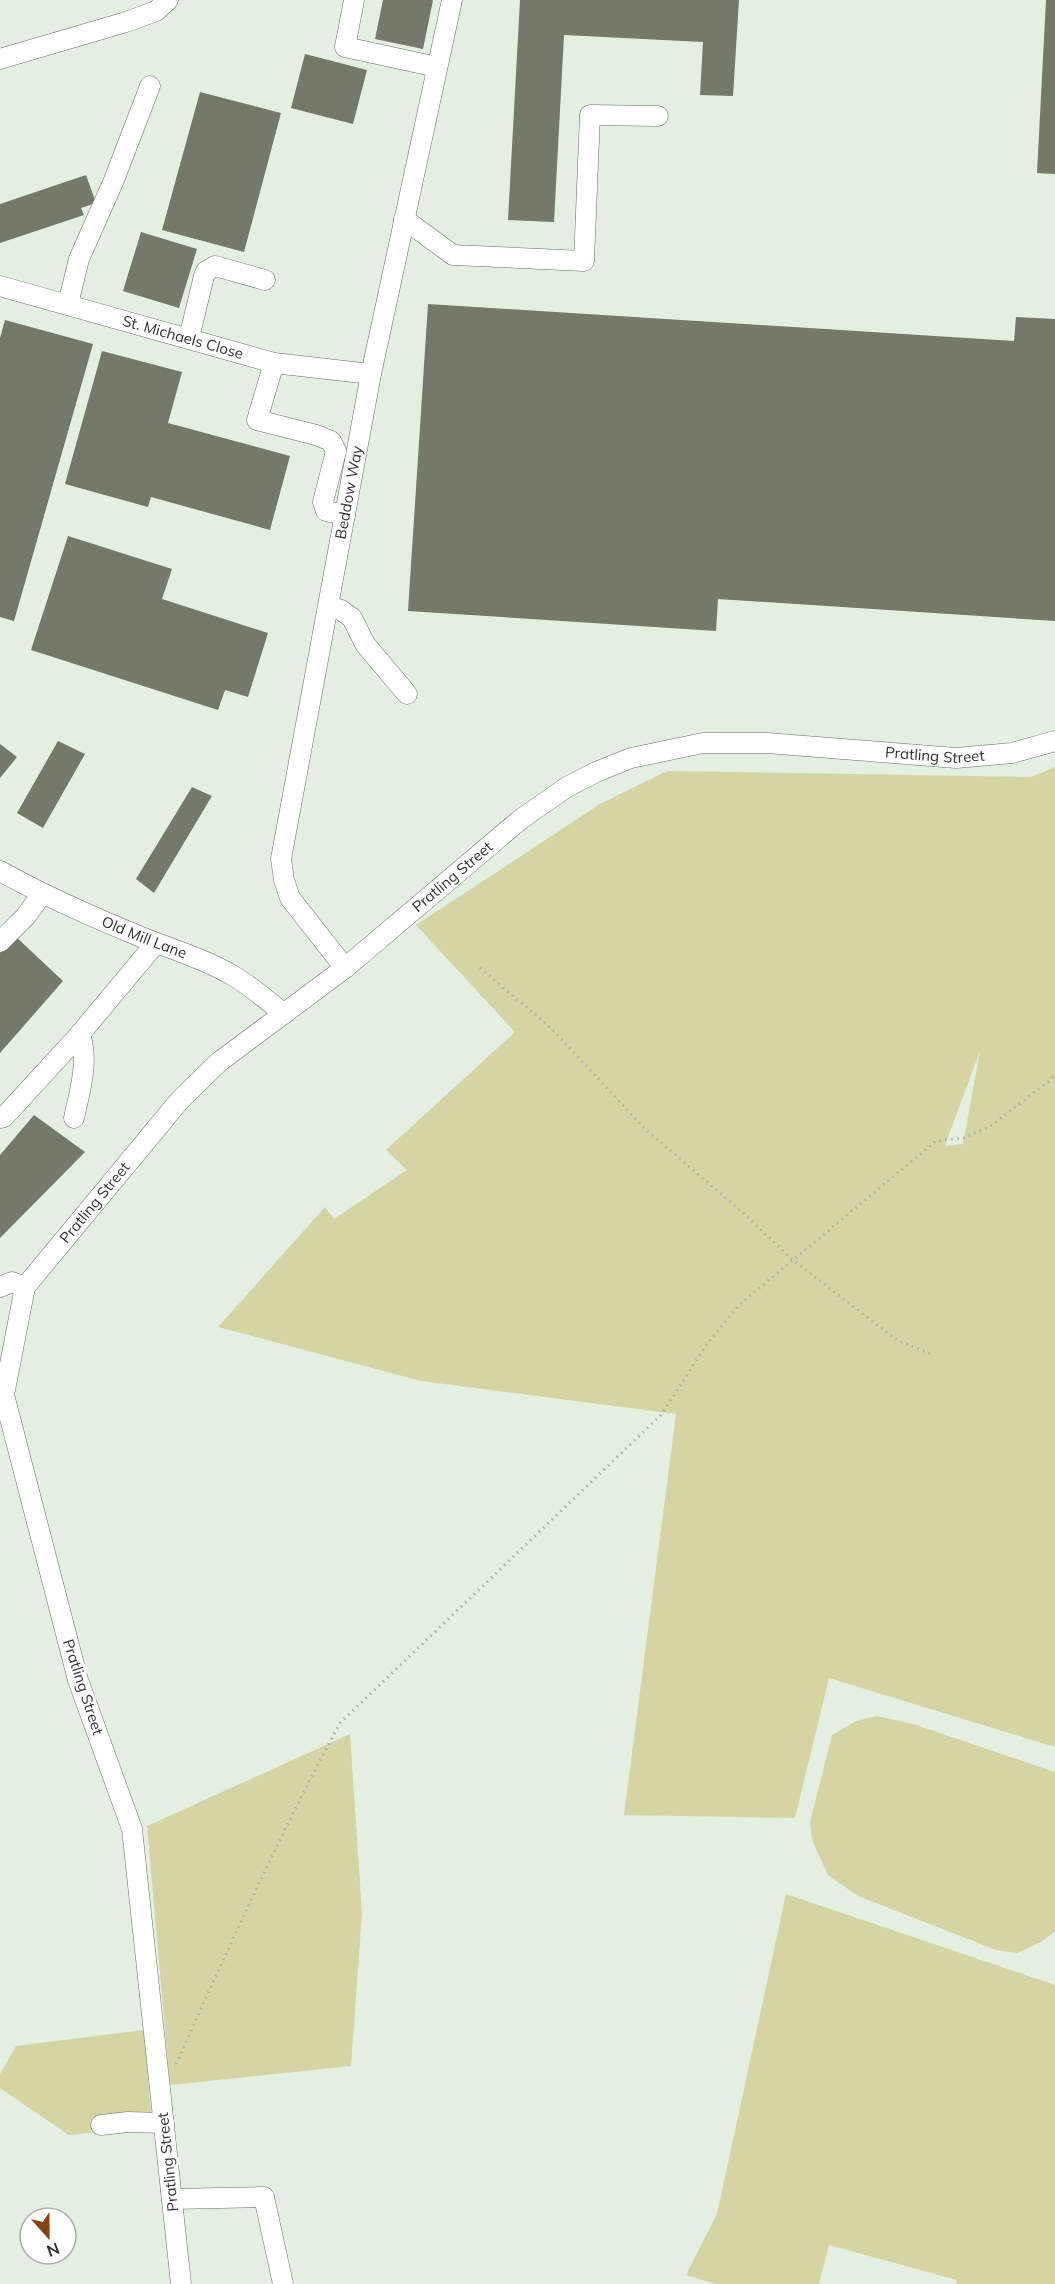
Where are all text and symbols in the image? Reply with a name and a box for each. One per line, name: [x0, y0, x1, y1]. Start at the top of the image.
street label: St. Michaels Close: [120, 311, 246, 363]
street label: Beddow Way: [331, 444, 366, 541]
street label: Pratling Street: [884, 742, 985, 767]
street label: Pratling Street: [408, 837, 496, 916]
street label: Old Mill Lane: [99, 912, 190, 962]
street label: Pratling Street: [55, 1158, 134, 1247]
street label: Pratling Street: [59, 1637, 108, 1737]
street label: Pratling Street: [153, 2112, 182, 2213]
north arrow: [18, 2206, 78, 2266]
text: N: [44, 2239, 63, 2262]

